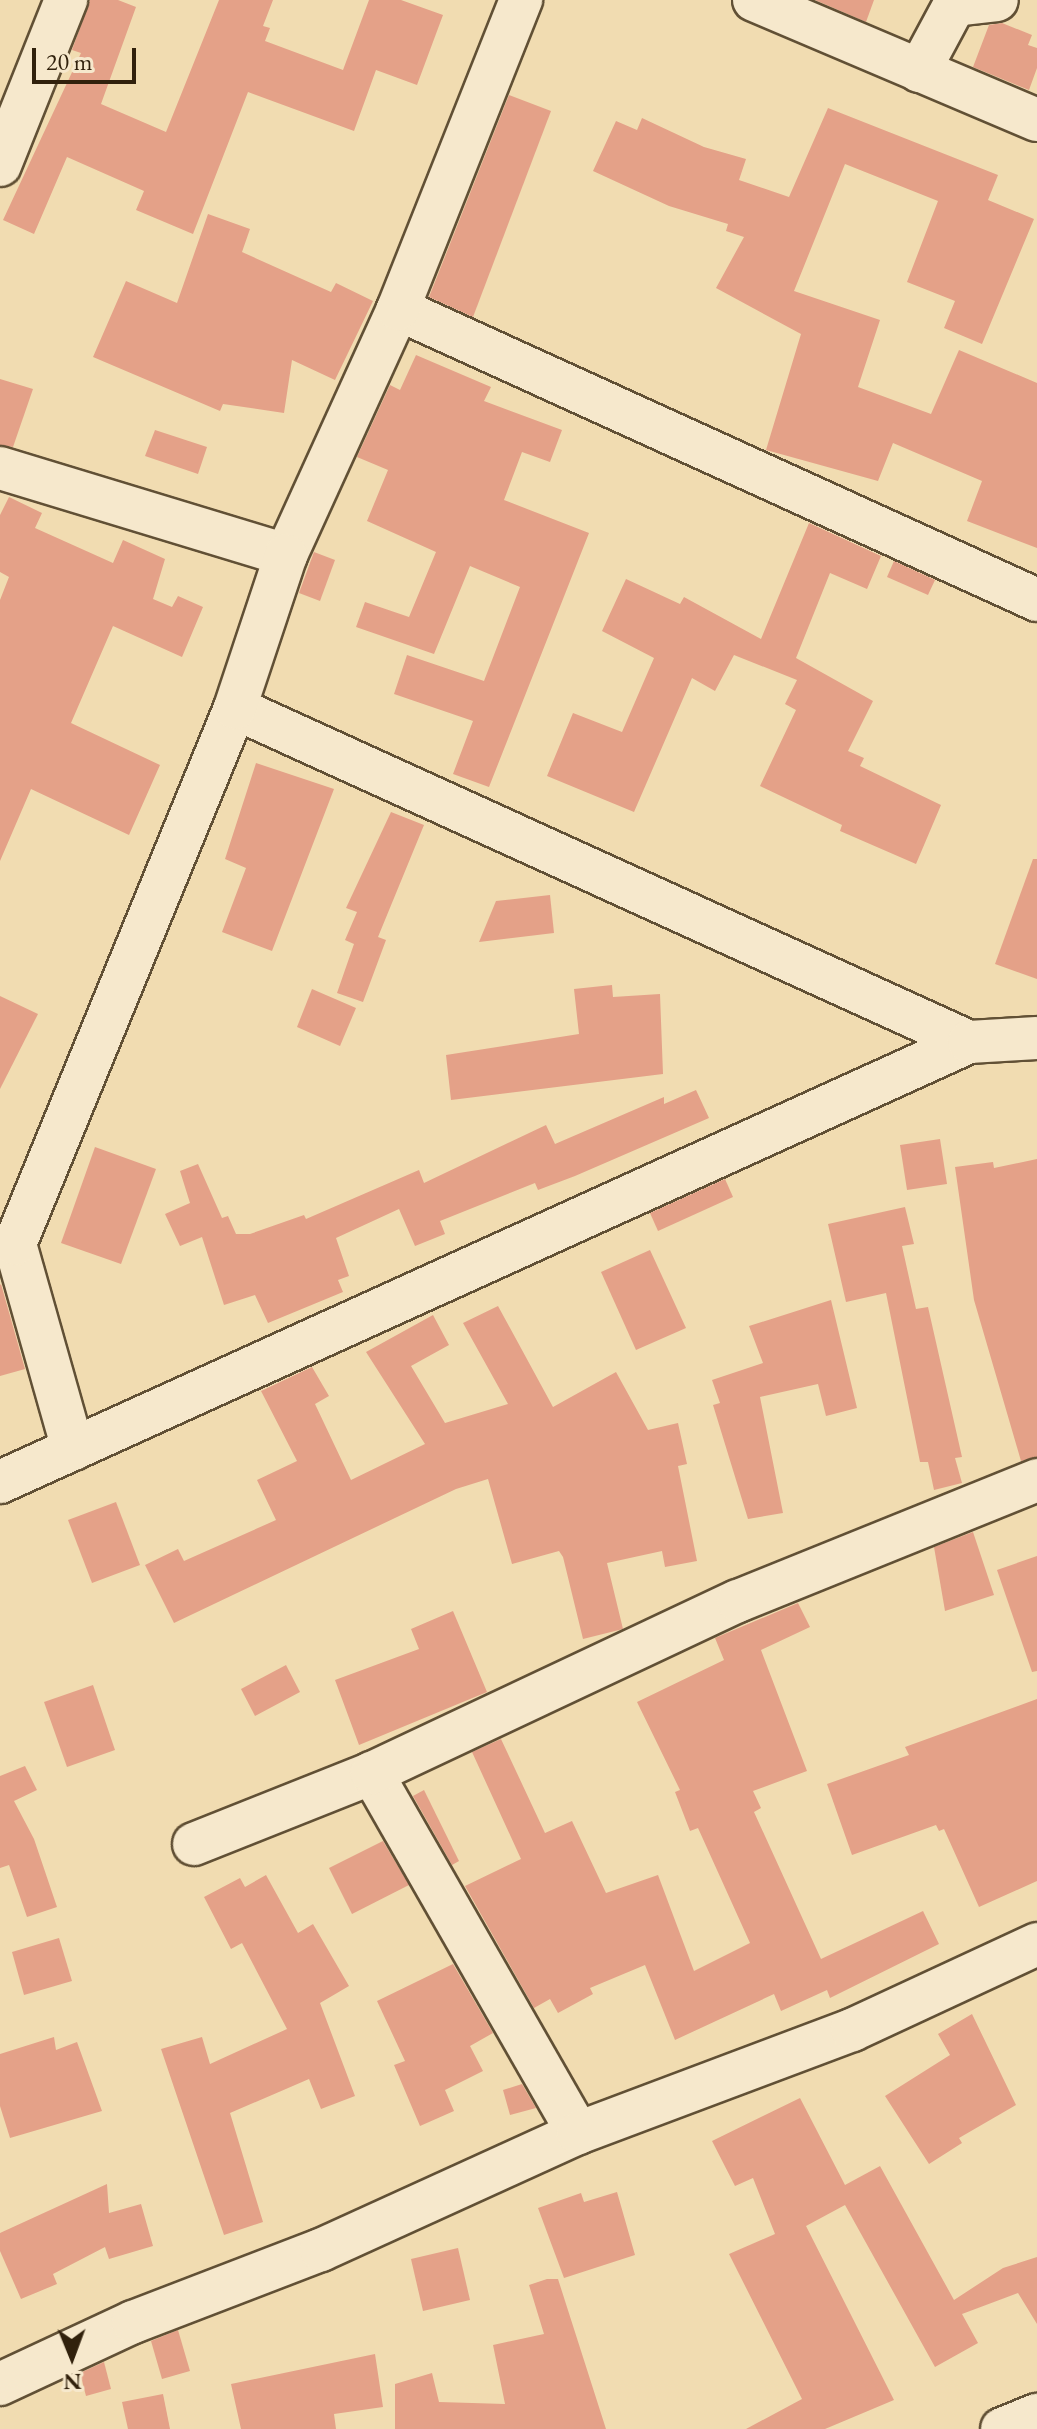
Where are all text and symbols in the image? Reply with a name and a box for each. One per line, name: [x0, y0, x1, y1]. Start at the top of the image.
scale bar: [36, 32, 140, 82]
text: 20 m: [46, 46, 93, 77]
north arrow: [32, 2317, 112, 2397]
text: N: [63, 2367, 82, 2396]

